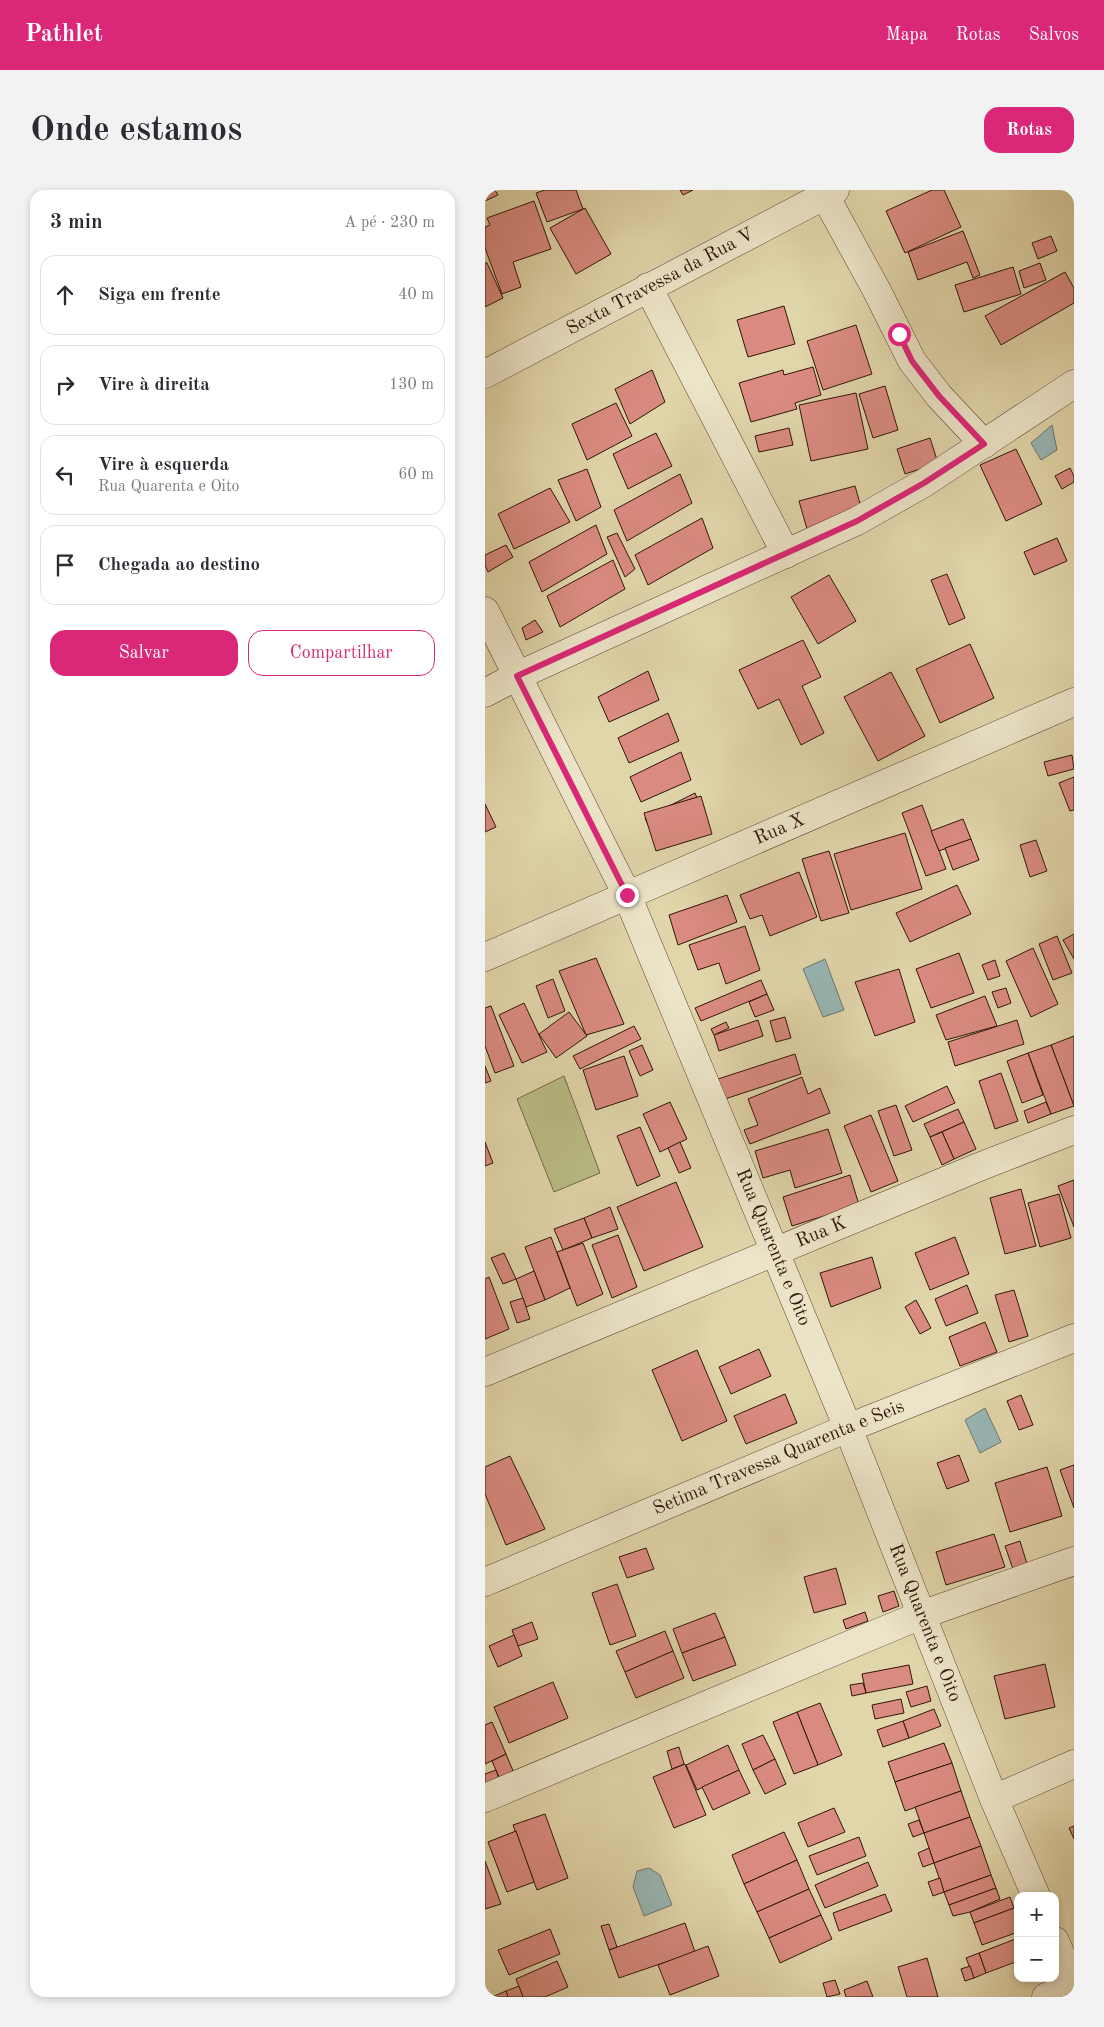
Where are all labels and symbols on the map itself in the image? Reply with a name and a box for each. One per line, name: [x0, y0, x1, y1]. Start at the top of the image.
street label: Sexta Travessa da Rua V: [563, 225, 757, 339]
route start: [888, 323, 911, 346]
street label: Rua X: [752, 810, 808, 849]
route end: [616, 884, 639, 907]
street label: Rua Quarenta e Oito: [732, 1166, 814, 1329]
street label: Rua K: [793, 1214, 849, 1251]
street label: Setima Travessa Quarenta e Seis: [650, 1397, 907, 1519]
street label: Rua Quarenta e Oito: [885, 1541, 964, 1705]

